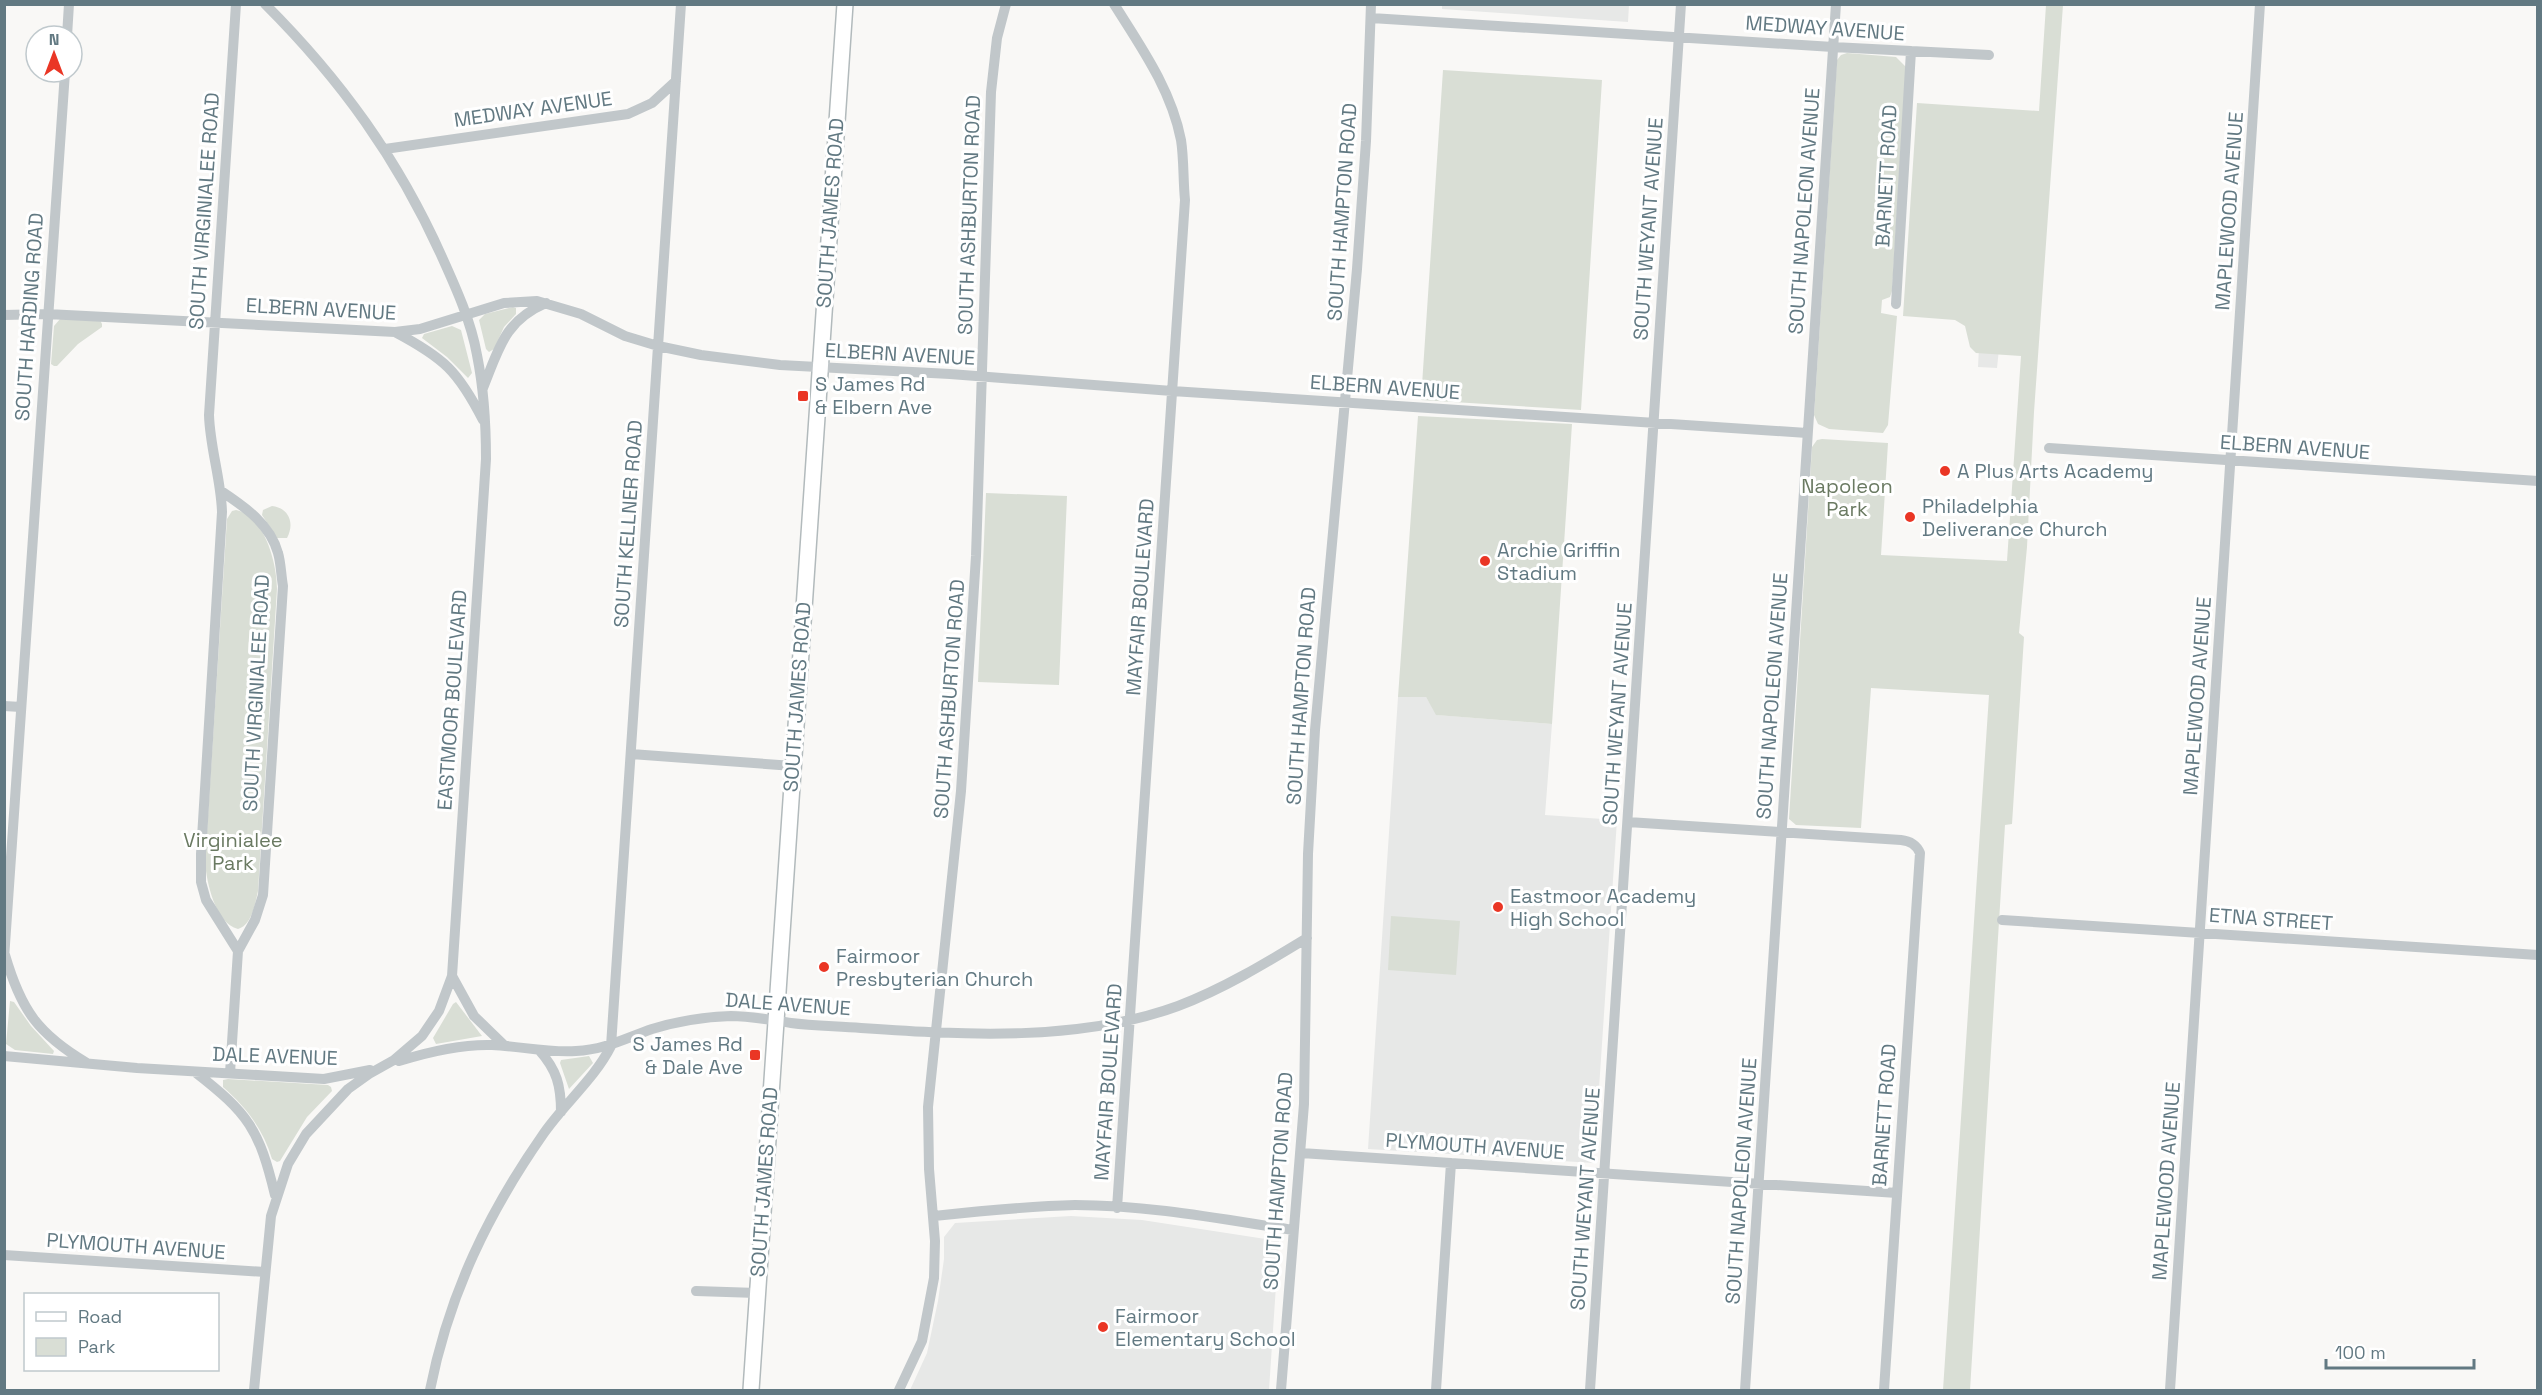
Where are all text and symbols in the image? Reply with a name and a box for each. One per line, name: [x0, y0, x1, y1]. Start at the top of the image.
street label: MEDWAY AVENUE: [1744, 9, 1906, 47]
north arrow: [24, 24, 84, 84]
text: N: [49, 29, 59, 50]
street label: MEDWAY AVENUE: [452, 85, 614, 133]
street label: SOUTH NAPOLEON AVENUE: [1782, 87, 1826, 335]
street label: SOUTH VIRGINIALEE ROAD: [183, 92, 225, 330]
street label: SOUTH ASHBURTON ROAD: [952, 95, 986, 335]
street label: SOUTH HAMPTON ROAD: [1321, 102, 1363, 322]
street label: BARNETT ROAD: [1869, 104, 1903, 248]
street label: MAPLEWOOD AVENUE: [2209, 111, 2249, 311]
street label: SOUTH JAMES ROAD: [810, 117, 850, 309]
street label: SOUTH WEYANT AVENUE: [1627, 117, 1669, 341]
street label: SOUTH HARDING ROAD: [9, 212, 49, 422]
street label: ELBERN AVENUE: [245, 292, 397, 326]
street label: ELBERN AVENUE: [824, 337, 976, 371]
street label: ELBERN AVENUE: [1309, 369, 1461, 405]
place label: S James Rd & Elbern Ave: [815, 371, 932, 420]
marker: S James Rd & Elbern Ave: [796, 389, 810, 403]
street label: SOUTH KELLNER ROAD: [608, 419, 648, 629]
street label: ELBERN AVENUE: [2219, 429, 2371, 465]
place label: A Plus Arts Academy: [1957, 458, 2154, 484]
marker: A Plus Arts Academy: [1938, 464, 1952, 478]
park label: Napoleon Park: [1801, 473, 1893, 522]
place label: Philadelphia Deliverance Church: [1922, 493, 2108, 542]
street label: MAYFAIR BOULEVARD: [1120, 498, 1160, 696]
marker: Philadelphia Deliverance Church: [1903, 510, 1917, 524]
place label: Archie Griffin Stadium: [1497, 537, 1620, 586]
marker: Archie Griffin Stadium: [1478, 554, 1492, 568]
street label: SOUTH NAPOLEON AVENUE: [1750, 572, 1794, 820]
street label: SOUTH VIRGINIALEE ROAD: [237, 574, 275, 812]
street label: SOUTH ASHBURTON ROAD: [928, 578, 970, 820]
street label: SOUTH HAMPTON ROAD: [1280, 586, 1322, 806]
street label: EASTMOOR BOULEVARD: [431, 589, 473, 811]
street label: MAPLEWOOD AVENUE: [2177, 596, 2217, 796]
street label: SOUTH JAMES ROAD: [777, 601, 817, 793]
street label: SOUTH WEYANT AVENUE: [1596, 602, 1638, 826]
park label: Virginialee Park: [183, 827, 283, 876]
place label: Eastmoor Academy High School: [1510, 883, 1696, 932]
marker: Eastmoor Academy High School: [1491, 900, 1505, 914]
street label: ETNA STREET: [2208, 902, 2334, 936]
place label: Fairmoor Presbyterian Church: [836, 943, 1033, 992]
marker: Fairmoor Presbyterian Church: [817, 960, 831, 974]
street label: MAYFAIR BOULEVARD: [1088, 983, 1128, 1181]
street label: DALE AVENUE: [724, 987, 852, 1021]
place label: S James Rd & Dale Ave: [633, 1031, 743, 1080]
street label: DALE AVENUE: [212, 1041, 338, 1071]
street label: BARNETT ROAD: [1866, 1043, 1902, 1187]
marker: S James Rd & Dale Ave: [748, 1048, 762, 1062]
street label: SOUTH NAPOLEON AVENUE: [1719, 1057, 1763, 1305]
street label: SOUTH HAMPTON ROAD: [1257, 1071, 1299, 1291]
street label: MAPLEWOOD AVENUE: [2146, 1081, 2186, 1281]
street label: SOUTH JAMES ROAD: [744, 1086, 784, 1278]
street label: SOUTH WEYANT AVENUE: [1564, 1087, 1606, 1311]
street label: PLYMOUTH AVENUE: [1385, 1127, 1565, 1165]
street label: PLYMOUTH AVENUE: [46, 1227, 226, 1265]
legend: [24, 1293, 219, 1371]
place label: Fairmoor Elementary School: [1115, 1303, 1296, 1352]
text: Road: [78, 1305, 122, 1328]
marker: Fairmoor Elementary School: [1096, 1320, 1110, 1334]
scale bar: [2326, 1332, 2474, 1370]
text: Park: [78, 1335, 116, 1358]
text: 100 m: [2335, 1341, 2386, 1364]

